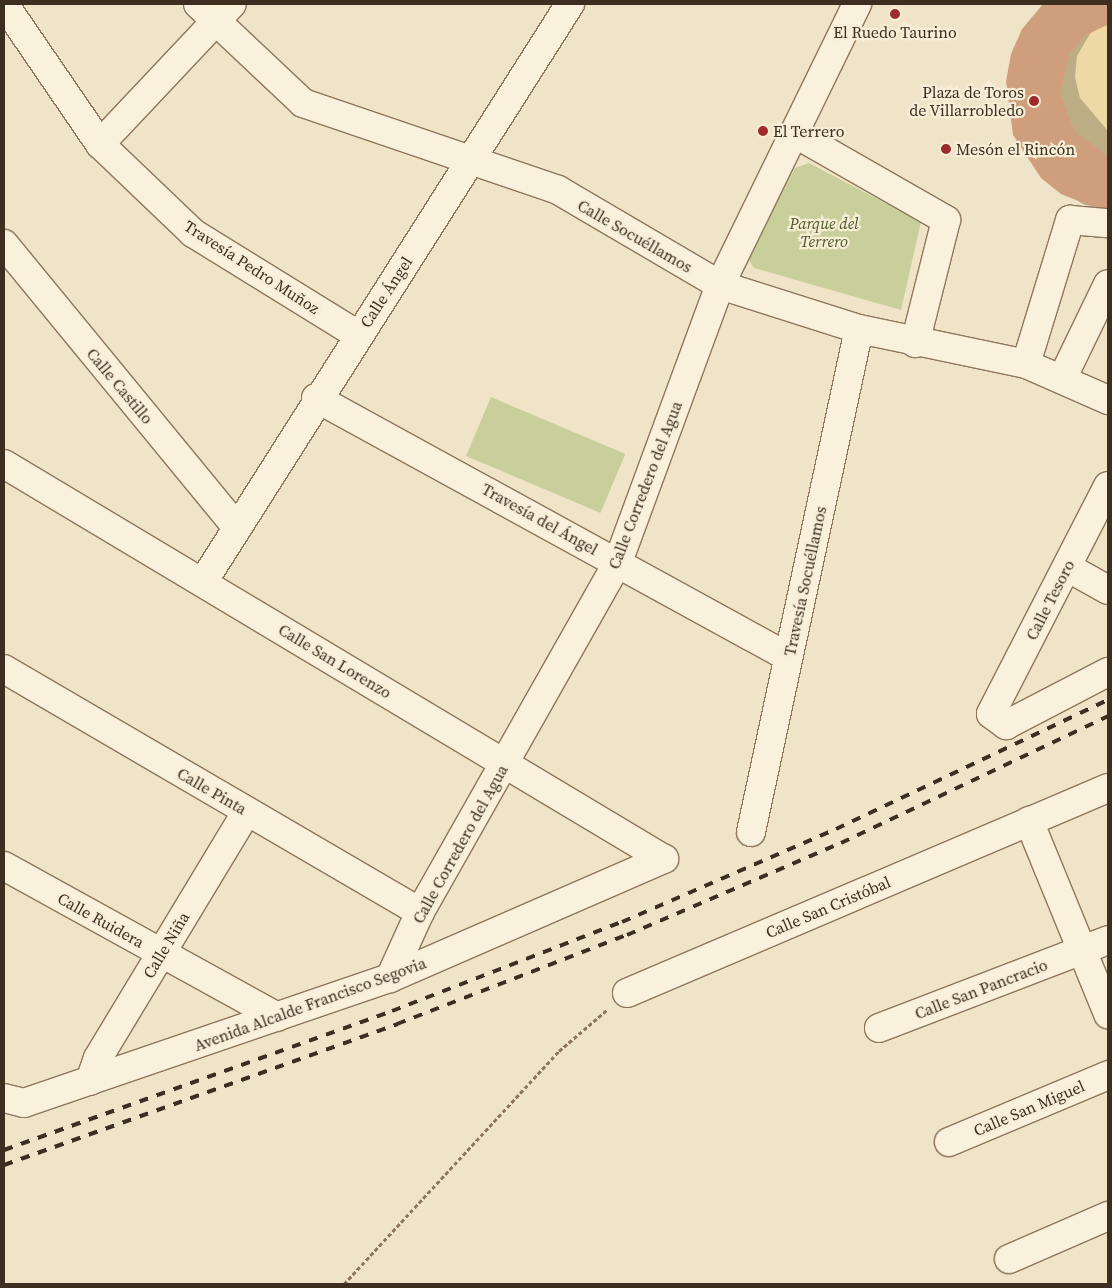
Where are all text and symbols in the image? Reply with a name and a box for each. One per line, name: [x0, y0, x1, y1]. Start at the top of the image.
marker: El Ruedo Taurino: [889, 8, 901, 20]
place label: El Ruedo Taurino: [833, 22, 957, 42]
place label: Plaza de Toros de Villarrobledo: [909, 82, 1024, 120]
marker: Plaza de Toros de Villarrobledo: [1028, 95, 1040, 107]
place label: El Terrero: [773, 121, 845, 141]
marker: El Terrero: [757, 125, 769, 137]
place label: Mesón el Rincón: [956, 139, 1075, 159]
marker: Mesón el Rincón: [940, 143, 952, 155]
street label: Calle Socuéllamos: [574, 195, 696, 277]
park label: Parque del Terrero: [789, 213, 859, 251]
street label: Travesía Pedro Muñoz: [181, 216, 323, 318]
street label: Calle Ángel: [356, 253, 416, 331]
street label: Calle Castillo: [83, 344, 157, 428]
street label: Calle Corredero del Agua: [604, 398, 686, 572]
street label: Travesía del Ángel: [479, 479, 601, 559]
street label: Travesía Socuéllamos: [780, 504, 830, 658]
street label: Calle Tesoro: [1022, 557, 1078, 643]
street label: Calle San Lorenzo: [275, 620, 395, 702]
street label: Calle Corredero del Agua: [408, 761, 512, 927]
street label: Calle Pinta: [174, 763, 250, 819]
street label: Calle San Cristóbal: [763, 872, 893, 942]
street label: Calle Ruidera: [54, 888, 148, 952]
street label: Calle Niña: [139, 908, 193, 982]
street label: Avenida Alcalde Francisco Segovia: [191, 953, 429, 1055]
street label: Calle San Pancracio: [912, 955, 1050, 1023]
street label: Calle San Miguel: [971, 1076, 1087, 1140]

